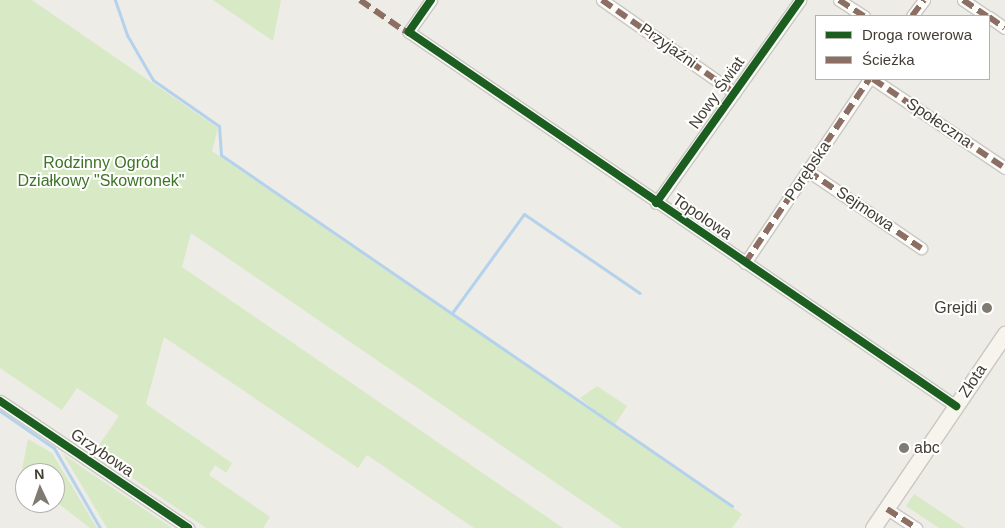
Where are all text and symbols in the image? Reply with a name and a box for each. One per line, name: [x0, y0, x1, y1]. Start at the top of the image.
legend: [815, 15, 990, 80]
street label: Przyjaźni: [636, 20, 700, 72]
text: Droga rowerowa: [862, 26, 972, 43]
text: Ścieżka: [862, 51, 915, 68]
street label: Nowy Świat: [685, 53, 749, 133]
street label: Społeczna: [903, 94, 975, 152]
street label: Porębska: [781, 138, 835, 204]
park label: Rodzinny Ogród Działkowy "Skowronek": [18, 153, 184, 191]
street label: Sejmowa: [832, 183, 898, 235]
street label: Topolowa: [669, 190, 735, 244]
place label: Grejdi: [934, 298, 977, 318]
marker: Grejdi: [981, 302, 993, 314]
street label: Złota: [955, 361, 991, 401]
street label: Grzybowa: [67, 425, 137, 481]
place label: abc: [914, 438, 940, 458]
marker: abc: [898, 442, 910, 454]
north arrow: [15, 463, 65, 513]
text: N: [34, 466, 45, 482]

